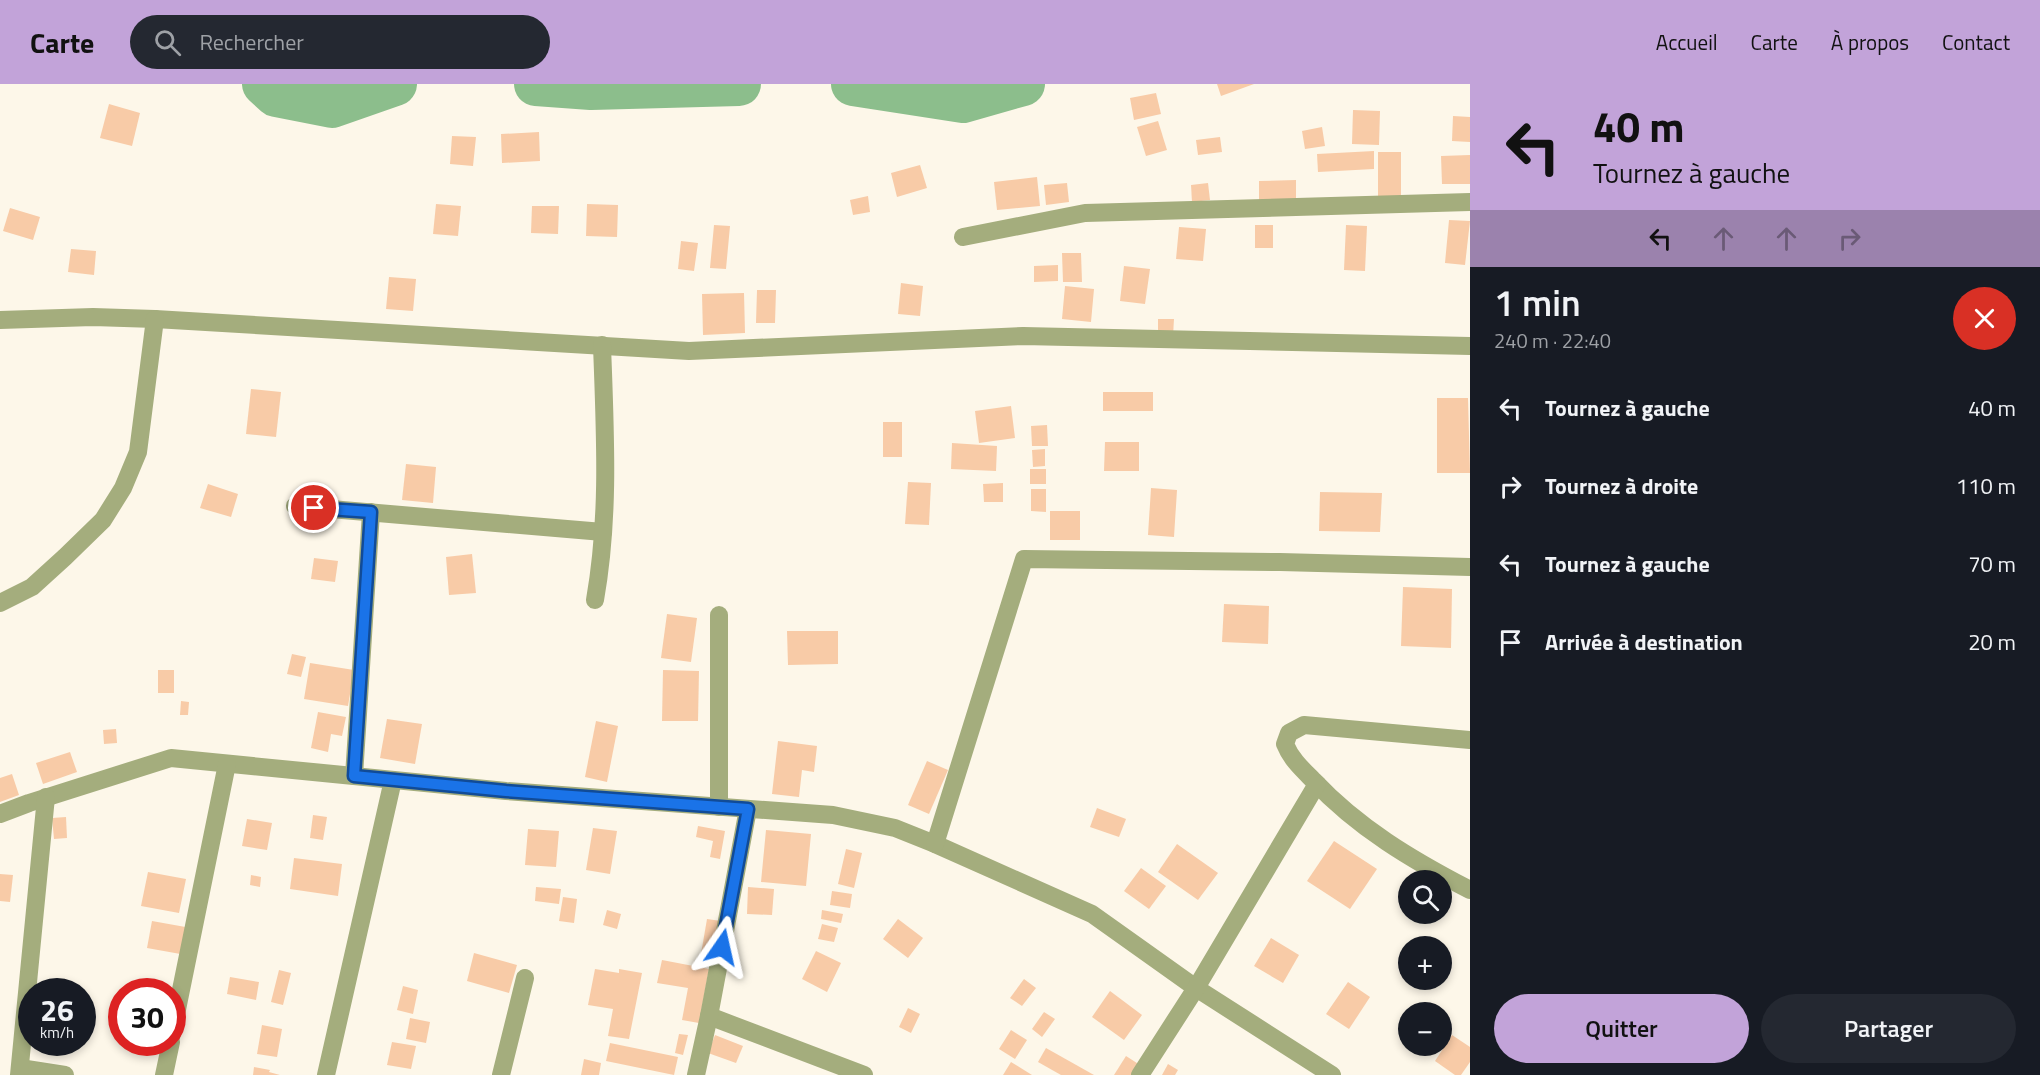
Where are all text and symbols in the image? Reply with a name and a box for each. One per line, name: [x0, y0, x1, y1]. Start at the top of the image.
search box: [130, 15, 550, 69]
text: Carte: [30, 21, 94, 64]
text: Rechercher: [199, 25, 304, 59]
icon: search: [151, 26, 184, 59]
text: Accueil: [1656, 26, 1718, 58]
text: Carte: [1751, 26, 1798, 58]
text: À propos: [1831, 26, 1909, 58]
text: Contact: [1942, 26, 2010, 58]
text: 40 m: [1593, 94, 1685, 158]
icon: left: [1494, 108, 1572, 186]
text: Tournez à gauche: [1593, 152, 1790, 193]
icon: left: [1644, 222, 1677, 255]
icon: ahead: [1707, 222, 1740, 255]
icon: ahead: [1770, 222, 1803, 255]
icon: right: [1833, 222, 1866, 255]
text: 1 min: [1494, 275, 1581, 330]
button: close: [1953, 287, 2016, 350]
text: 240 m · 22:40: [1494, 325, 1611, 356]
text: Tournez à gauche: [1545, 391, 1710, 425]
text: 40 m: [1968, 391, 2016, 425]
icon: left: [1494, 392, 1527, 425]
text: Tournez à droite: [1545, 469, 1698, 503]
text: 110 m: [1956, 469, 2016, 503]
icon: right: [1494, 470, 1527, 503]
pin: [288, 482, 339, 533]
icon: arrive: [297, 491, 330, 524]
text: Tournez à gauche: [1545, 547, 1710, 581]
text: 70 m: [1968, 547, 2016, 581]
icon: left: [1494, 548, 1527, 581]
text: Arrivée à destination: [1545, 625, 1743, 659]
text: 20 m: [1968, 625, 2016, 659]
icon: arrive: [1494, 626, 1527, 659]
map controls: [1398, 870, 1452, 1056]
button: search: [1398, 870, 1452, 924]
position arrow: [690, 915, 754, 979]
button: +: [1398, 936, 1452, 990]
speed limit sign: 30: [108, 978, 186, 1056]
text: 26: [40, 987, 74, 1033]
button: Quitter: [1494, 994, 1749, 1063]
button: Partager: [1761, 994, 2016, 1063]
button: −: [1398, 1002, 1452, 1056]
text: km/h: [40, 1021, 74, 1044]

